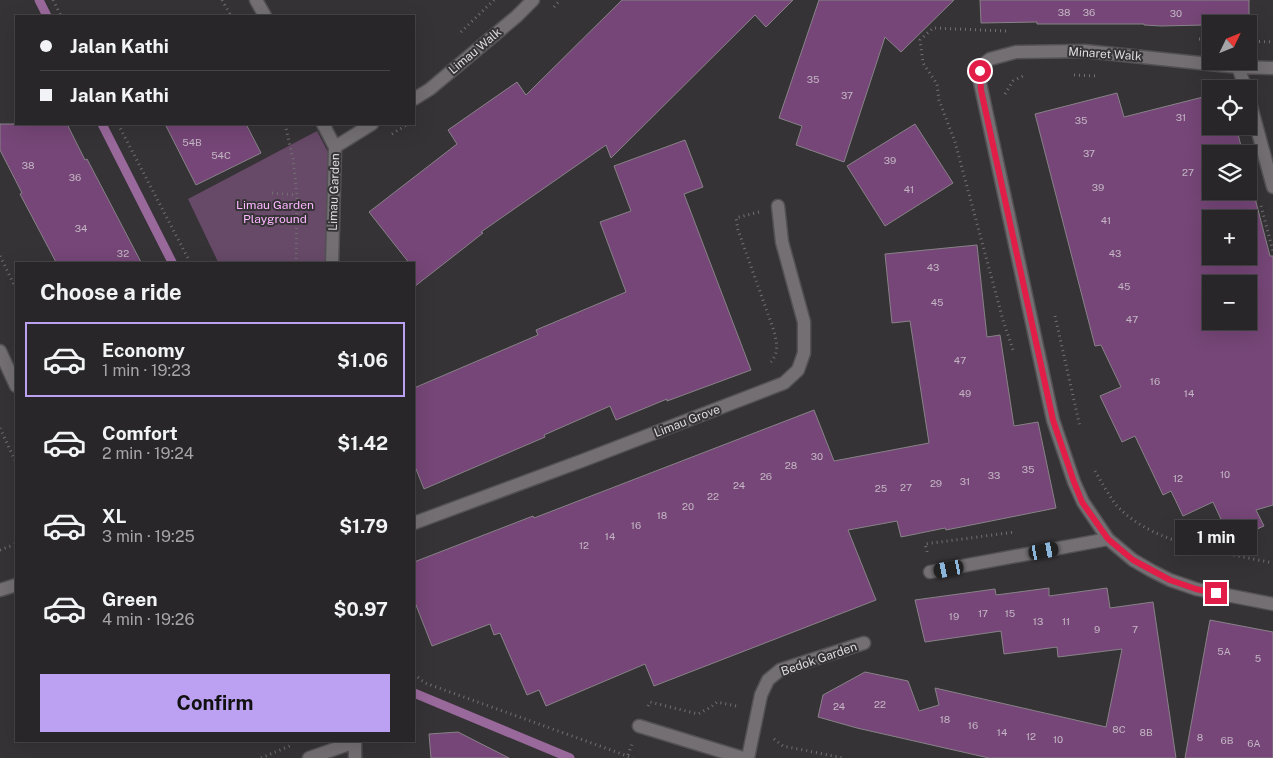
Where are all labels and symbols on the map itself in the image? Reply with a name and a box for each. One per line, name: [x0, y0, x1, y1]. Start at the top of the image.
house number: 38: [1058, 6, 1070, 18]
house number: 36: [1083, 6, 1095, 18]
house number: 30: [1170, 7, 1182, 19]
north arrow: [1202, 15, 1258, 70]
street label: Limau Walk: [446, 25, 504, 77]
street label: Minaret Walk: [1068, 44, 1142, 64]
route start: [969, 60, 991, 82]
house number: 35: [807, 73, 819, 85]
house number: 37: [841, 89, 853, 101]
house number: 31: [1176, 111, 1186, 123]
house number: 35: [1075, 114, 1087, 126]
house number: 54B: [182, 136, 202, 148]
house number: 37: [1083, 147, 1095, 159]
house number: 54C: [211, 149, 231, 161]
street label: Limau Garden: [326, 153, 342, 231]
house number: 39: [884, 154, 896, 166]
house number: 38: [22, 159, 34, 171]
house number: 27: [1182, 166, 1194, 178]
house number: 36: [69, 171, 81, 183]
house number: 39: [1092, 181, 1104, 193]
house number: 41: [904, 183, 914, 195]
park label: Limau Garden Playground: [236, 198, 314, 226]
house number: 41: [1101, 214, 1111, 226]
house number: 34: [75, 222, 87, 234]
house number: 32: [117, 247, 129, 259]
house number: 43: [1109, 247, 1121, 259]
house number: 43: [927, 261, 939, 273]
house number: 45: [1118, 280, 1130, 292]
house number: 45: [931, 296, 943, 308]
house number: 47: [1126, 313, 1138, 325]
house number: 47: [954, 354, 966, 366]
house number: 16: [1150, 375, 1160, 387]
house number: 49: [959, 387, 971, 399]
house number: 14: [1184, 387, 1194, 399]
street label: Limau Grove: [652, 402, 722, 440]
house number: 30: [811, 450, 823, 462]
house number: 28: [785, 459, 797, 471]
house number: 35: [1022, 463, 1034, 475]
house number: 10: [1220, 468, 1230, 480]
house number: 33: [988, 469, 1000, 481]
house number: 26: [760, 470, 772, 482]
house number: 12: [1173, 472, 1183, 484]
house number: 31: [960, 475, 970, 487]
house number: 29: [930, 477, 942, 489]
house number: 24: [733, 479, 745, 491]
house number: 27: [900, 481, 912, 493]
house number: 25: [875, 482, 887, 494]
house number: 22: [707, 490, 719, 502]
house number: 20: [682, 500, 694, 512]
house number: 18: [657, 509, 667, 521]
house number: 16: [631, 519, 641, 531]
callout: 1 min: [1175, 520, 1257, 556]
house number: 14: [605, 530, 615, 542]
house number: 12: [579, 539, 589, 551]
car: [1027, 541, 1060, 561]
car: [932, 559, 965, 579]
route end: [1205, 582, 1227, 604]
house number: 17: [978, 607, 988, 619]
house number: 15: [1005, 607, 1015, 619]
house number: 19: [949, 610, 959, 622]
house number: 13: [1033, 615, 1043, 627]
house number: 11: [1062, 615, 1070, 627]
house number: 9: [1094, 623, 1100, 635]
house number: 7: [1132, 623, 1138, 635]
street label: Bedok Garden: [779, 639, 859, 679]
house number: 5A: [1217, 645, 1231, 657]
house number: 5: [1255, 652, 1261, 664]
house number: 22: [874, 698, 886, 710]
house number: 24: [833, 700, 845, 712]
house number: 18: [940, 713, 950, 725]
house number: 16: [968, 719, 978, 731]
house number: 8C: [1112, 723, 1126, 735]
house number: 14: [997, 726, 1007, 738]
house number: 8B: [1139, 726, 1153, 738]
house number: 12: [1026, 730, 1036, 742]
house number: 8: [1197, 731, 1203, 743]
house number: 10: [1053, 733, 1063, 745]
house number: 6B: [1221, 734, 1234, 746]
house number: 6A: [1247, 737, 1261, 749]

